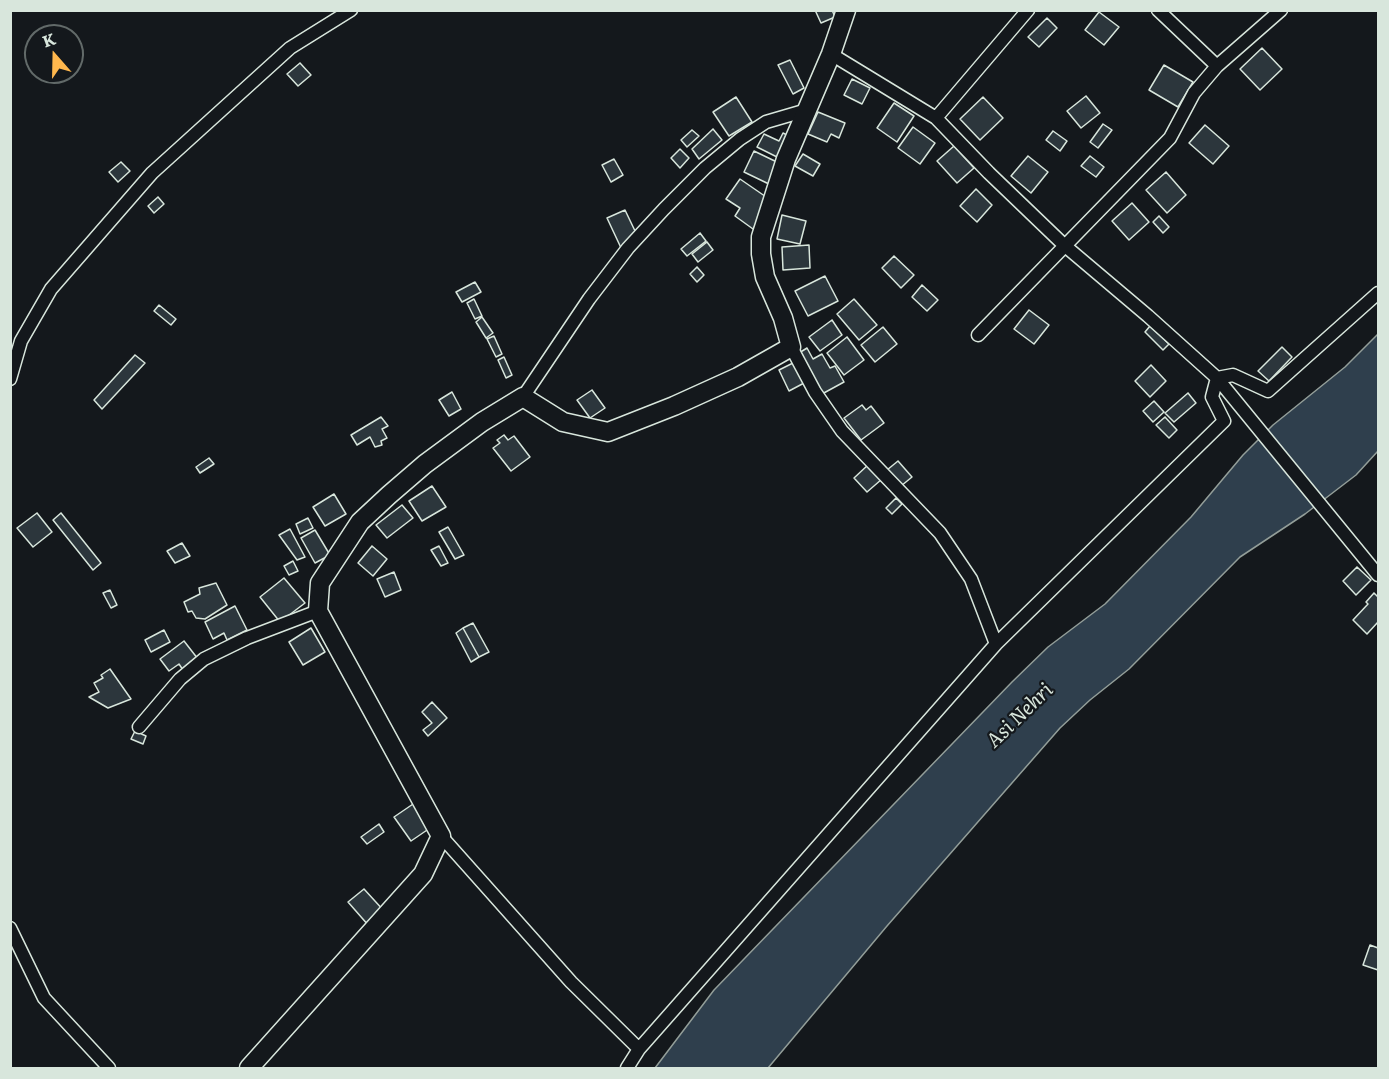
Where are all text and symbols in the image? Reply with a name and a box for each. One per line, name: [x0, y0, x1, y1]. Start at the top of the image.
north arrow: [24, 24, 84, 84]
text: K: [39, 26, 59, 52]
water label: Asi Nehri: [982, 679, 1058, 753]

